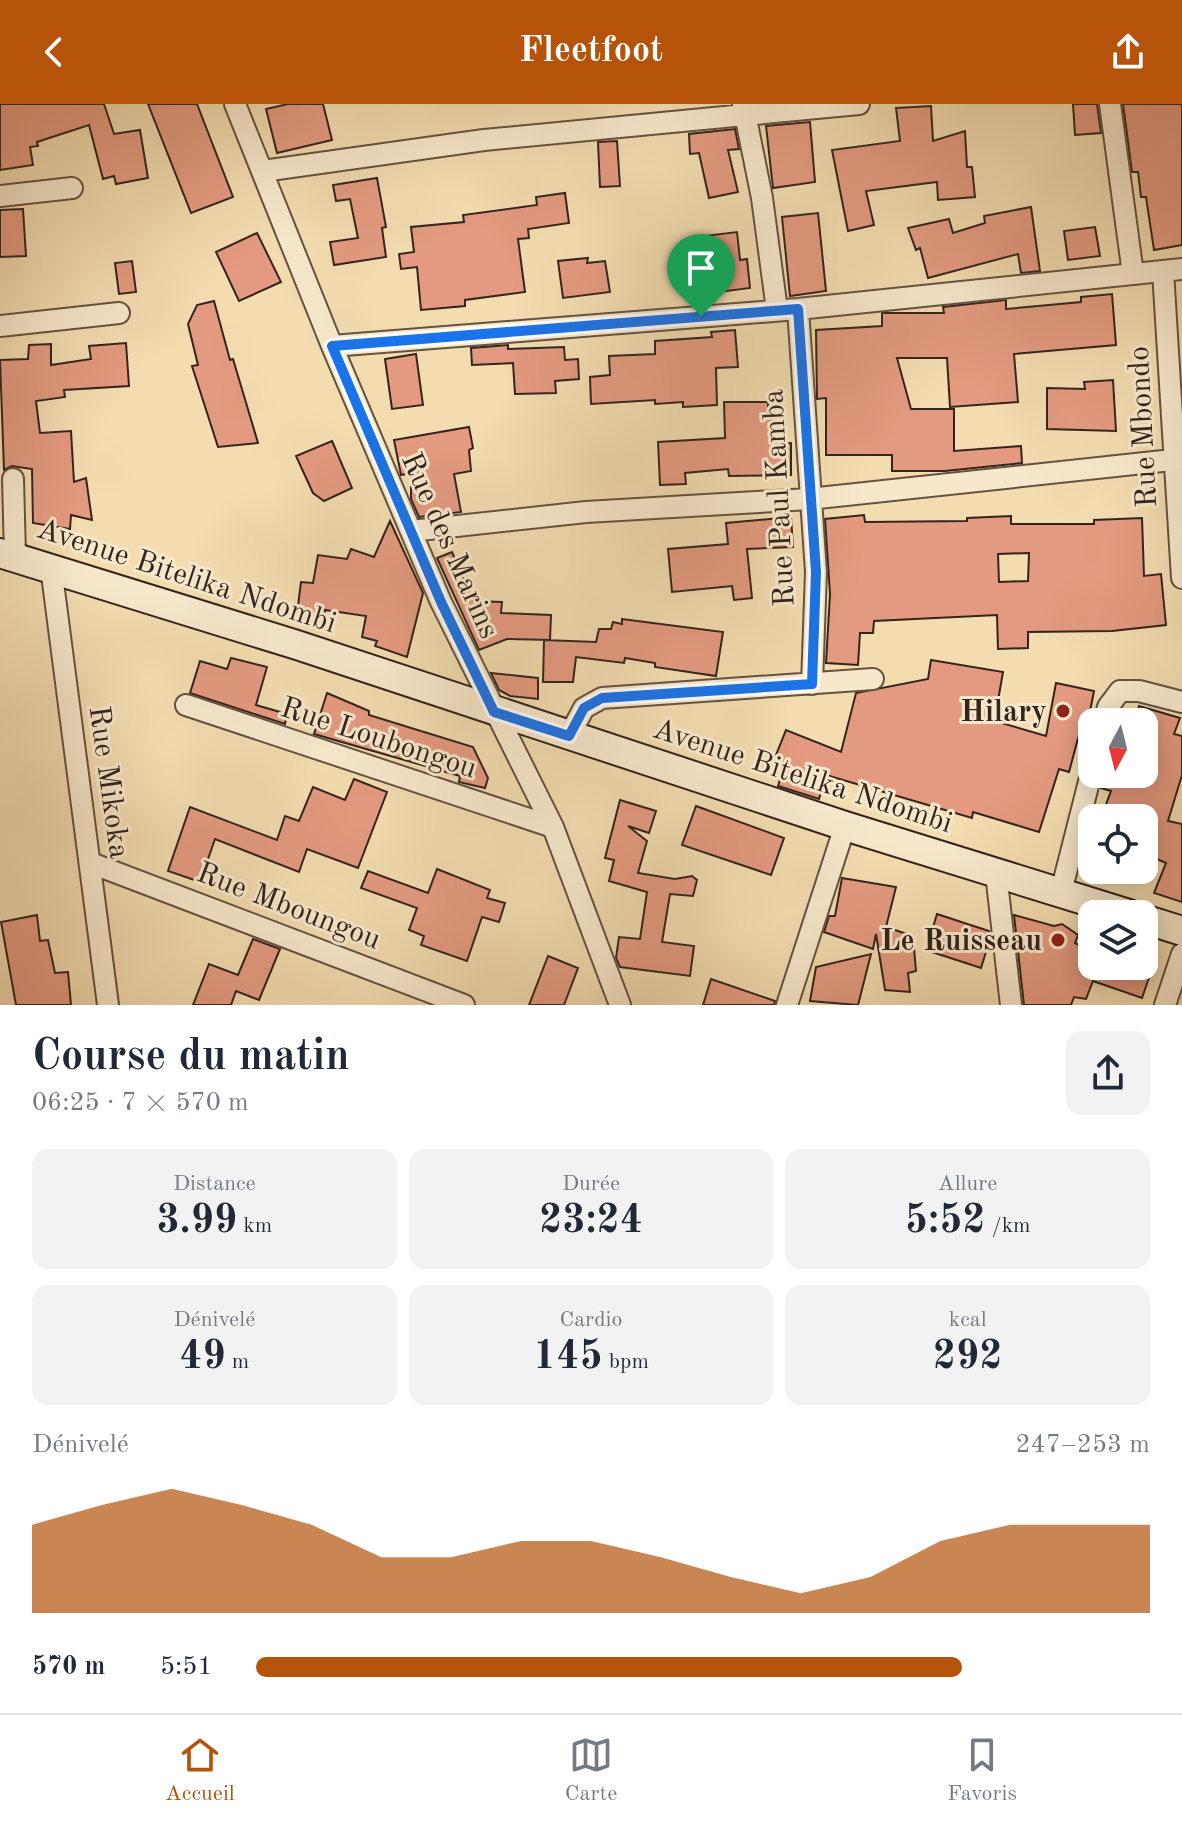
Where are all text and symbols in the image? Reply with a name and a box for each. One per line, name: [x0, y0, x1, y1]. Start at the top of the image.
icon: back: [32, 30, 76, 74]
icon: share: [1106, 30, 1150, 74]
text: Fleetfoot: [519, 34, 663, 70]
pin: [667, 234, 735, 316]
icon: arrive: [679, 246, 723, 290]
street label: Rue Mbondo: [1125, 345, 1163, 508]
street label: Rue Paul Kamba: [759, 388, 801, 607]
street label: Rue des Marins: [395, 448, 504, 643]
street label: Avenue Bitelika Ndombi: [33, 514, 340, 639]
street label: Rue Loubongou: [277, 693, 480, 785]
place label: Hilary: [960, 698, 1047, 728]
marker: Hilary: [1054, 702, 1072, 720]
street label: Rue Mikoka: [82, 704, 134, 861]
north arrow: [1078, 708, 1158, 788]
map controls: [1078, 708, 1158, 980]
street label: Avenue Bitelika Ndombi: [649, 714, 956, 839]
button: locate: [1078, 804, 1158, 884]
street label: Rue Mboungou: [192, 858, 384, 956]
button: layers: [1078, 900, 1158, 980]
place label: Le Ruisseau: [880, 927, 1042, 957]
marker: Le Ruisseau: [1049, 931, 1067, 949]
button: share: [1066, 1031, 1150, 1115]
text: Course du matin: [32, 1035, 350, 1079]
text: 06:25 · 7 × 570 m: [32, 1090, 249, 1116]
text: Distance: [173, 1173, 256, 1195]
text: Durée: [562, 1173, 620, 1195]
text: Allure: [938, 1173, 997, 1195]
text: 3.99: [156, 1202, 237, 1242]
text: 23:24: [539, 1202, 643, 1242]
text: 5:52: [905, 1202, 986, 1242]
text: km: [237, 1215, 272, 1237]
text: /km: [986, 1215, 1031, 1237]
text: Dénivelé: [173, 1309, 255, 1331]
text: Cardio: [560, 1309, 622, 1331]
text: kcal: [949, 1309, 987, 1331]
text: 49: [179, 1338, 226, 1378]
text: 145: [533, 1338, 603, 1378]
text: 292: [933, 1338, 1002, 1378]
text: m: [226, 1351, 249, 1373]
text: bpm: [603, 1351, 649, 1373]
text: Dénivelé: [32, 1432, 129, 1458]
text: 247–253 m: [1015, 1432, 1150, 1458]
text: 570 m: [32, 1654, 105, 1680]
text: 5:51: [160, 1654, 213, 1680]
tab: Accueil: [165, 1733, 235, 1808]
tab: Carte: [565, 1733, 617, 1808]
tab: Favoris: [947, 1733, 1017, 1808]

